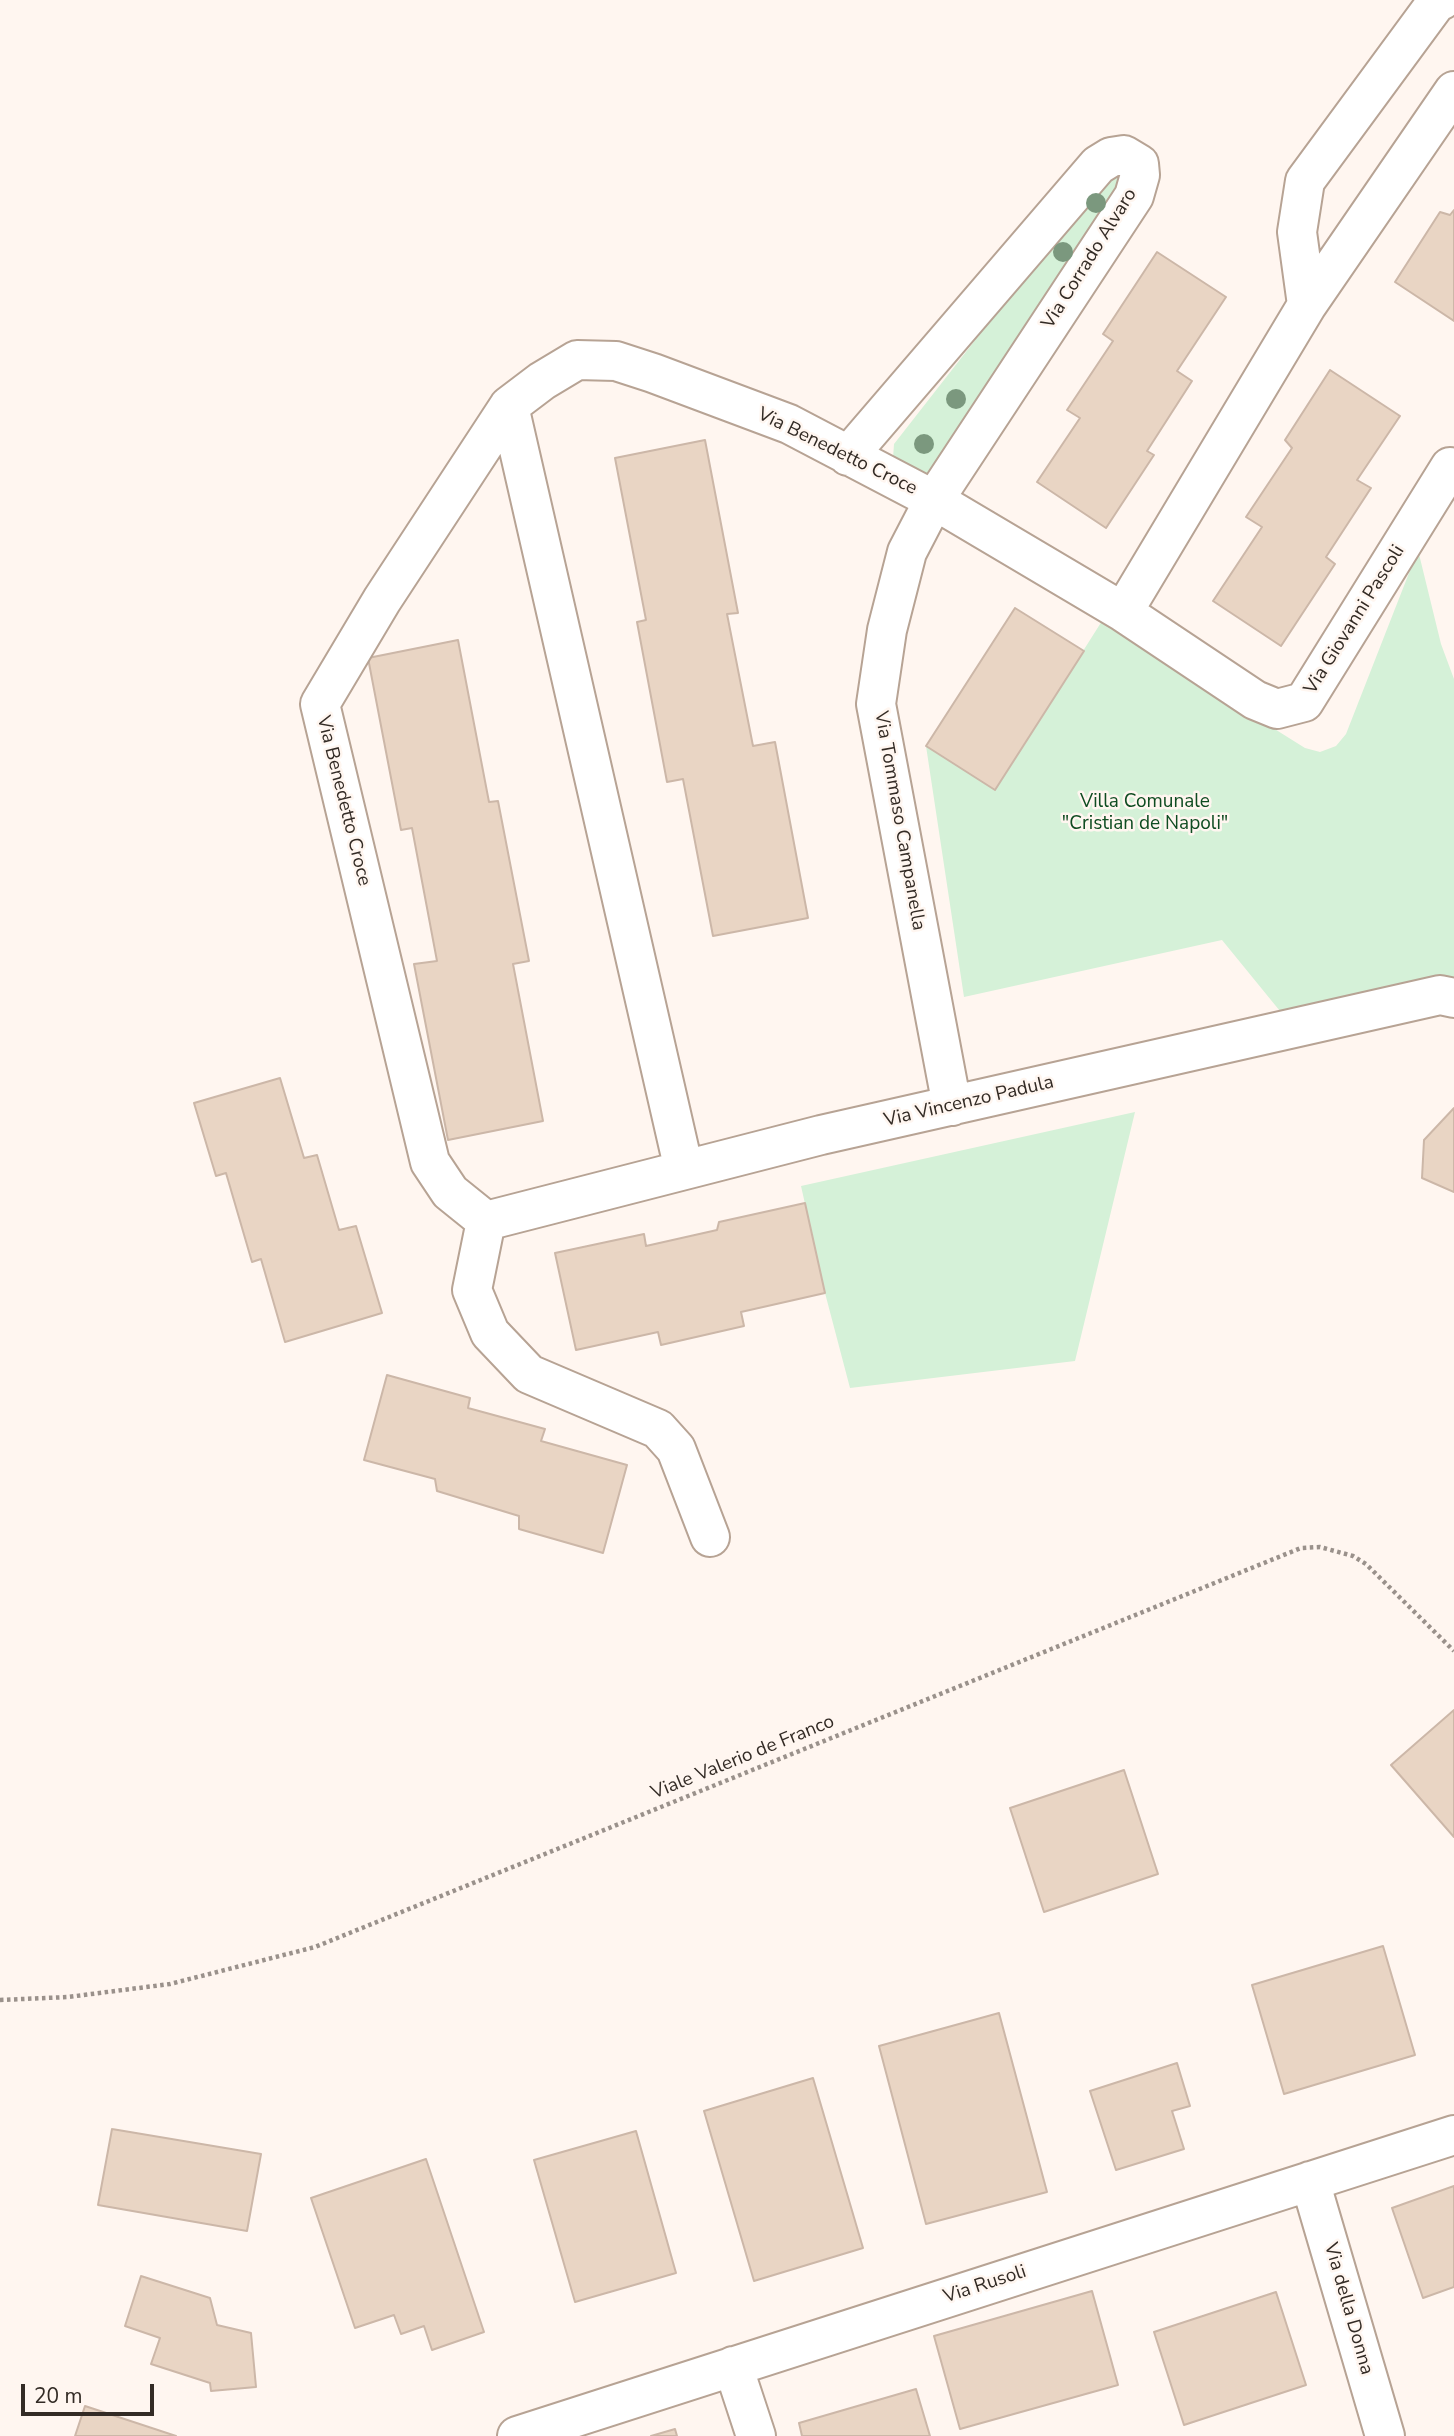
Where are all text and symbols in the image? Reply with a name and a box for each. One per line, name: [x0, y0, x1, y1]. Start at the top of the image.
street label: Via Corrado Alvaro: [1038, 185, 1142, 333]
street label: Via Benedetto Croce: [754, 403, 920, 501]
street label: Via Giovanni Pascoli: [1300, 541, 1410, 699]
street label: Via Tommaso Campanella: [868, 710, 930, 932]
street label: Via Benedetto Croce: [311, 714, 375, 888]
park label: Villa Comunale "Cristian de Napoli": [1062, 791, 1228, 835]
street label: Via Vincenzo Padula: [882, 1071, 1056, 1133]
street label: Viale Valerio de Franco: [648, 1711, 838, 1805]
street label: Via della Donna: [1318, 2240, 1378, 2378]
street label: Via Rusoli: [941, 2261, 1029, 2309]
scale bar: [24, 2370, 158, 2414]
text: 20 m: [34, 2382, 83, 2410]

